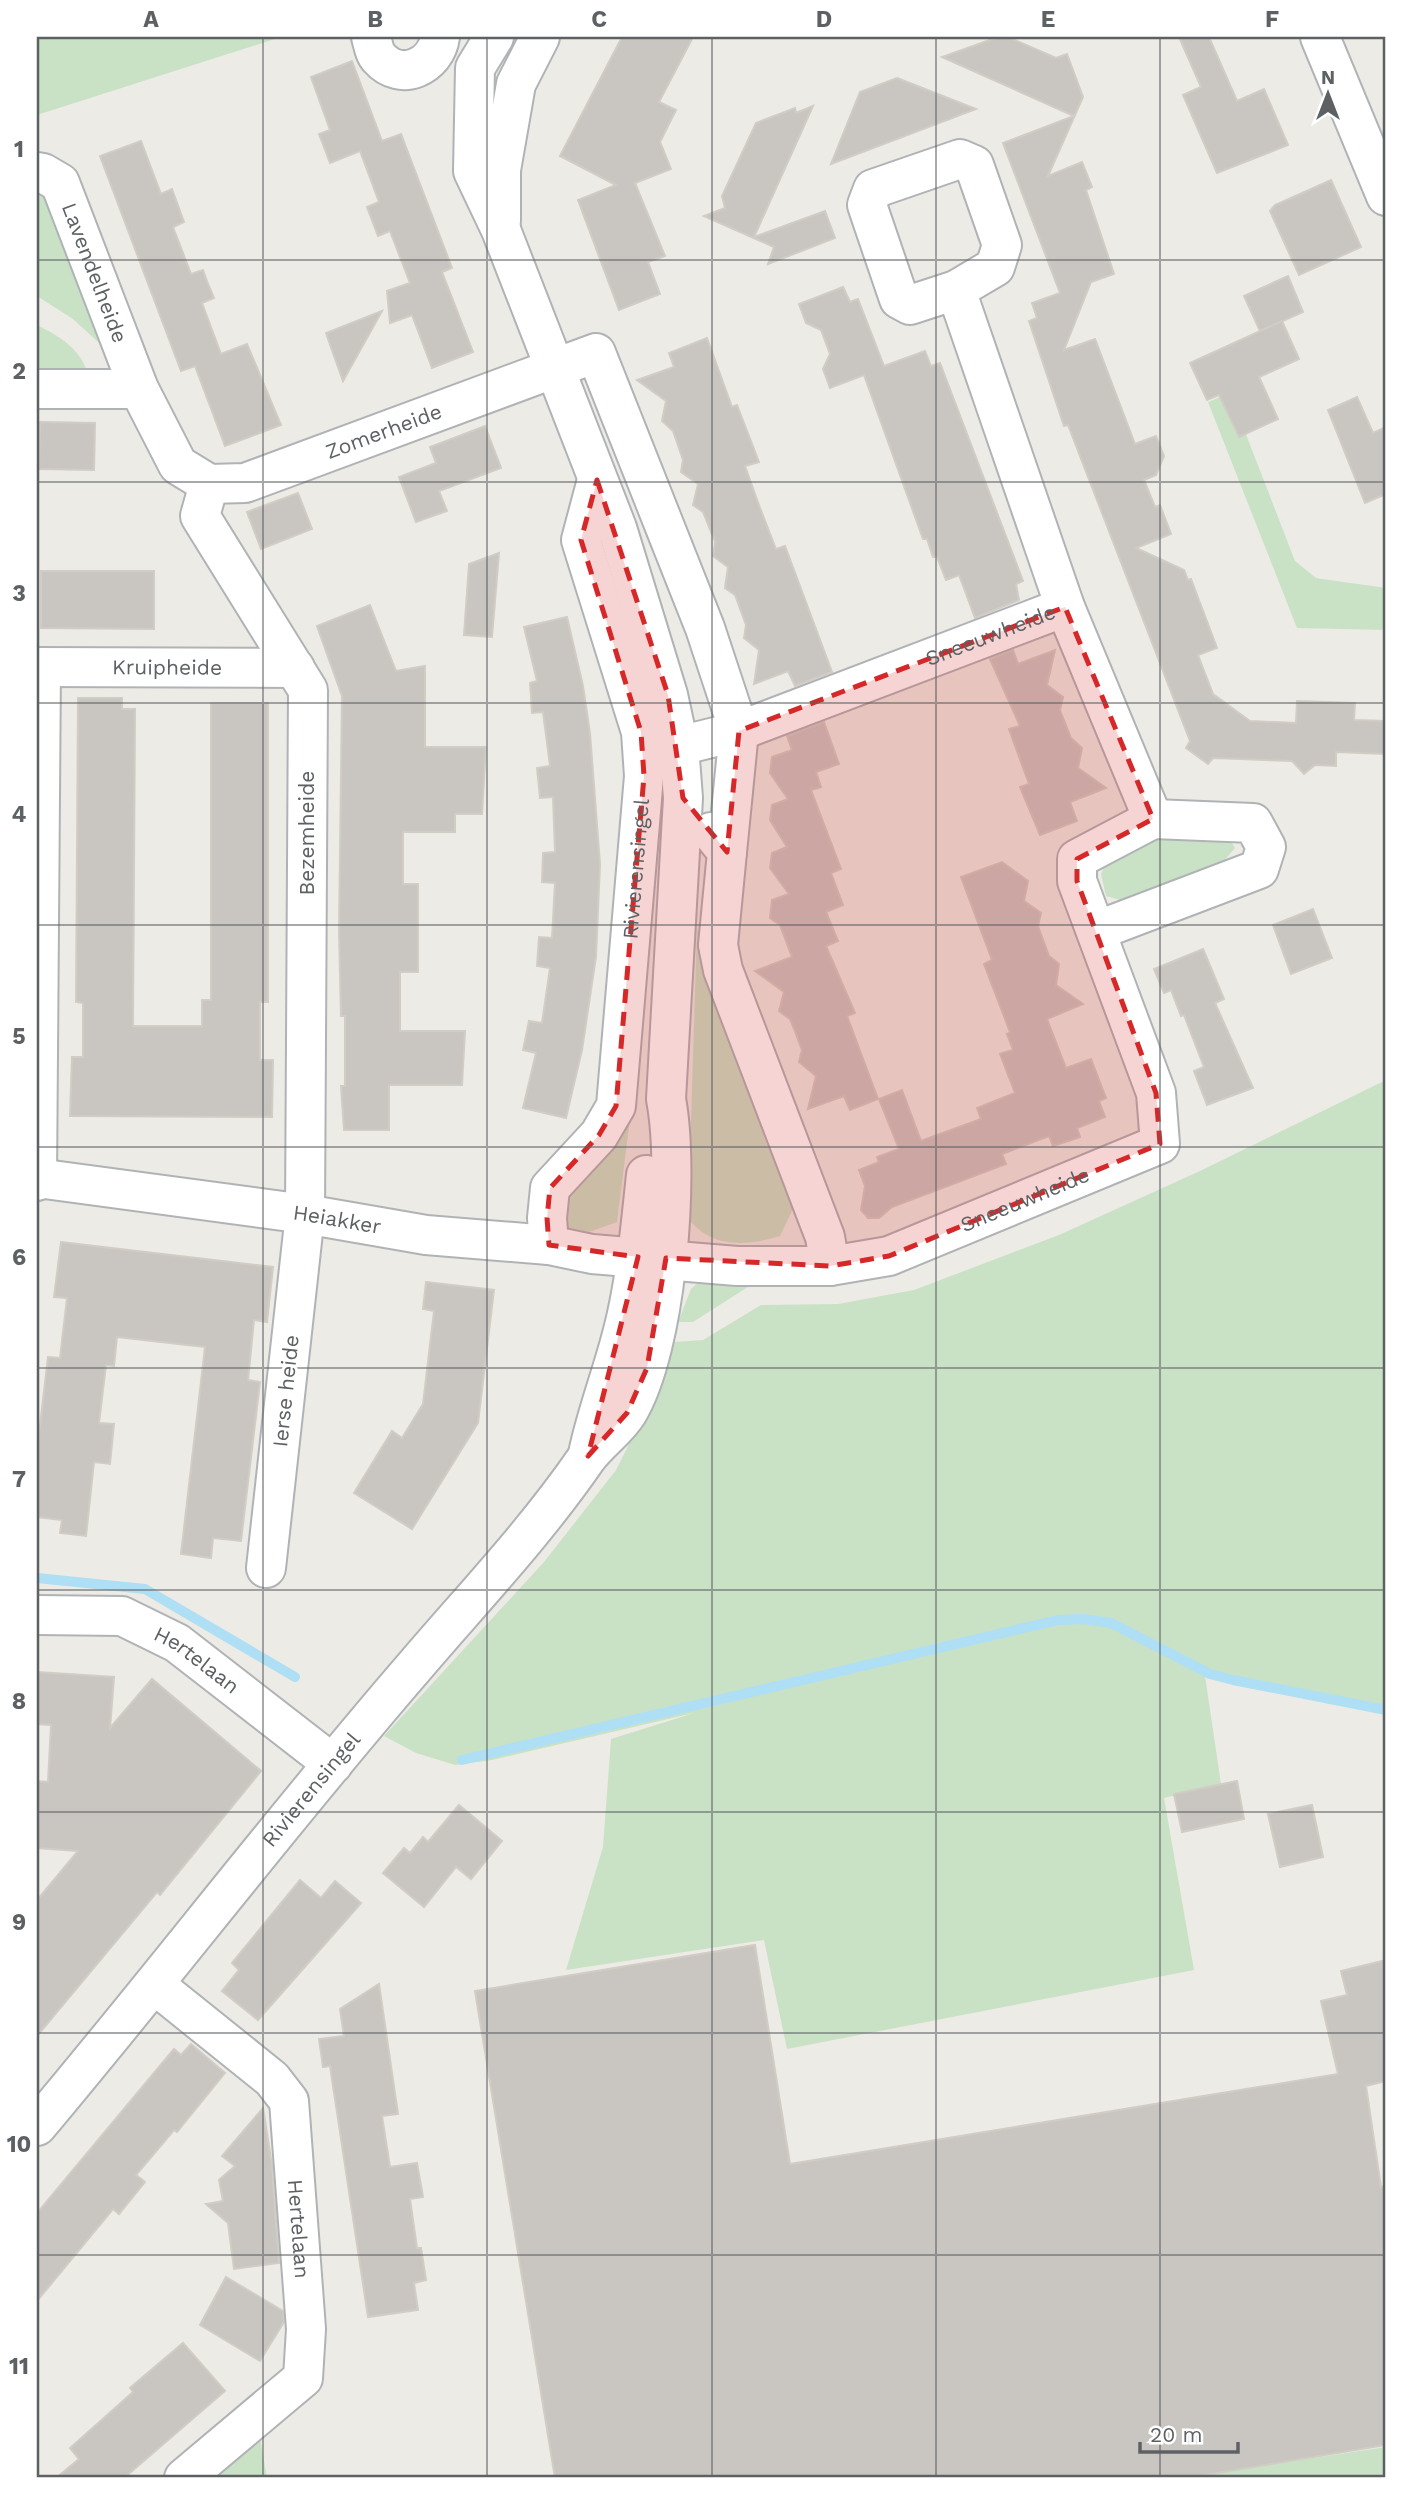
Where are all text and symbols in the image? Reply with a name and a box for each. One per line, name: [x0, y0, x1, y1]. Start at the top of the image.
text: A: [143, 6, 159, 33]
text: B: [367, 6, 383, 33]
text: C: [591, 6, 607, 33]
text: D: [816, 6, 832, 33]
text: E: [1041, 6, 1055, 33]
text: F: [1265, 6, 1279, 33]
north arrow: [1294, 60, 1364, 130]
text: N: [1321, 66, 1335, 89]
text: 1: [14, 136, 24, 163]
street label: Lavendelheide: [57, 199, 133, 346]
text: 2: [12, 358, 26, 385]
street label: Zomerheide: [322, 398, 445, 464]
text: 3: [12, 580, 26, 607]
street label: Sneeuwheide: [922, 599, 1059, 671]
street label: Kruipheide: [112, 654, 222, 680]
street label: Bezemheide: [294, 771, 319, 896]
street label: Rivierensingel: [617, 797, 654, 940]
text: 4: [12, 801, 27, 828]
text: 5: [12, 1023, 26, 1050]
street label: Sneeuwheide: [957, 1162, 1093, 1237]
street label: Heiakker: [292, 1200, 384, 1239]
text: 6: [12, 1244, 26, 1271]
street label: Ierse heide: [267, 1334, 304, 1448]
text: 7: [12, 1466, 26, 1493]
street label: Hertelaan: [150, 1621, 245, 1699]
text: 8: [12, 1688, 26, 1715]
street label: Rivierensingel: [256, 1726, 366, 1852]
text: 9: [12, 1909, 26, 1936]
text: 10: [7, 2131, 31, 2158]
street label: Hertelaan: [283, 2178, 315, 2279]
text: 11: [9, 2353, 29, 2380]
scale bar: [1140, 2410, 1238, 2454]
text: 20 m: [1150, 2422, 1202, 2447]

